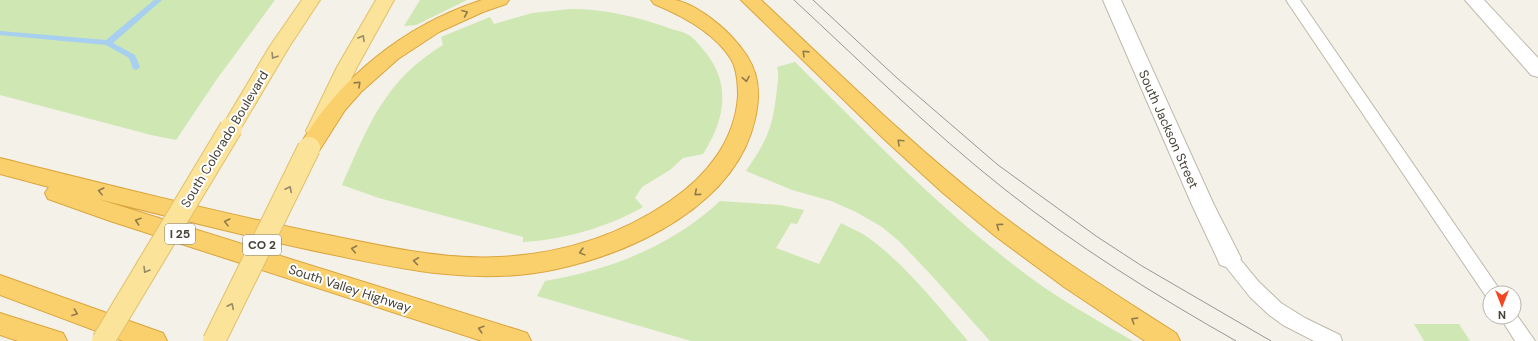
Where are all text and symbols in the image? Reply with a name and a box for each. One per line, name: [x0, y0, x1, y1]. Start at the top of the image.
one-way arrow: [462, 9, 469, 17]
one-way arrow: [358, 35, 365, 42]
one-way arrow: [802, 50, 810, 58]
one-way arrow: [272, 51, 279, 58]
street label: South Jackson Street: [1135, 67, 1202, 191]
street label: South Colorado Boulevard: [177, 68, 272, 211]
one-way arrow: [741, 76, 750, 82]
one-way arrow: [353, 81, 361, 89]
one-way arrow: [897, 139, 905, 147]
one-way arrow: [284, 186, 292, 194]
one-way arrow: [98, 187, 105, 196]
one-way arrow: [694, 189, 702, 196]
one-way arrow: [135, 217, 142, 226]
one-way arrow: [224, 218, 230, 226]
road number: I 25: [165, 224, 195, 244]
one-way arrow: [996, 224, 1003, 231]
road number: CO 2: [243, 235, 281, 255]
one-way arrow: [351, 246, 357, 254]
one-way arrow: [579, 248, 586, 256]
one-way arrow: [413, 257, 419, 266]
street label: South Valley Highway: [286, 261, 413, 316]
one-way arrow: [143, 266, 151, 273]
north arrow: [1482, 285, 1522, 325]
one-way arrow: [226, 303, 234, 310]
one-way arrow: [71, 308, 78, 316]
text: N: [1498, 308, 1506, 322]
one-way arrow: [1131, 317, 1138, 325]
one-way arrow: [477, 325, 484, 334]

